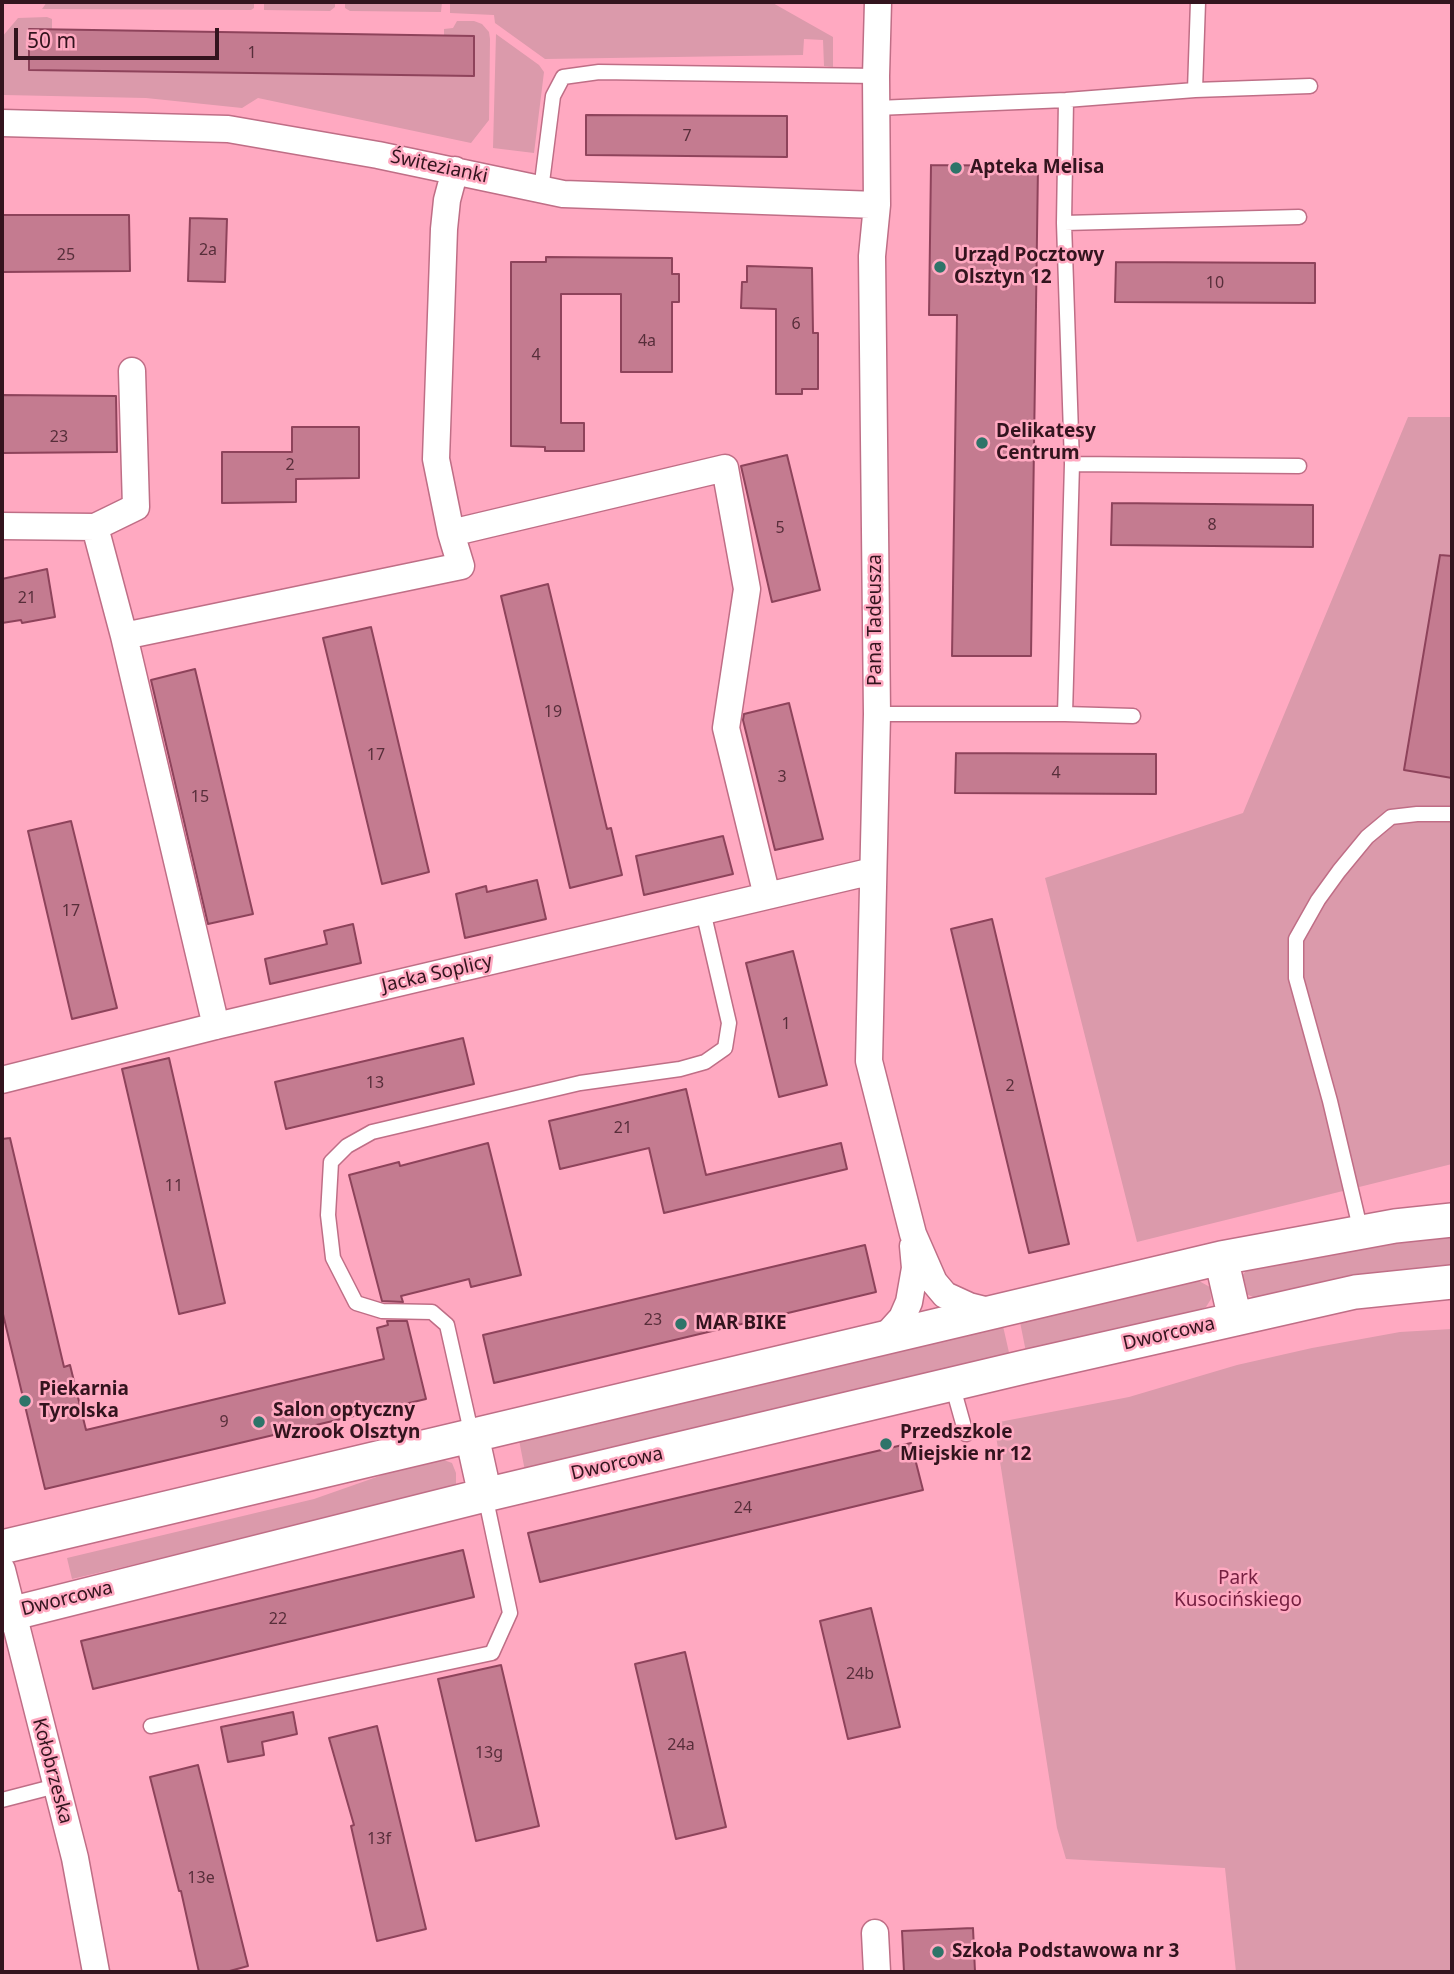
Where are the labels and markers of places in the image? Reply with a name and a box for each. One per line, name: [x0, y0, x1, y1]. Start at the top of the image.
place label: Apteka Melisa: [970, 157, 1104, 179]
marker: Apteka Melisa: [948, 160, 964, 176]
place label: Urząd Pocztowy Olsztyn 12: [954, 245, 1104, 289]
marker: Urząd Pocztowy Olsztyn 12: [932, 259, 948, 275]
place label: Delikatesy Centrum: [996, 421, 1096, 465]
marker: Delikatesy Centrum: [974, 435, 990, 451]
place label: MAR BIKE: [695, 1313, 787, 1335]
marker: MAR BIKE: [673, 1316, 689, 1332]
place label: Piekarnia Tyrolska: [39, 1379, 129, 1423]
marker: Piekarnia Tyrolska: [17, 1393, 33, 1409]
place label: Salon optyczny Wzrook Olsztyn: [273, 1400, 420, 1444]
marker: Salon optyczny Wzrook Olsztyn: [251, 1414, 267, 1430]
place label: Przedszkole Miejskie nr 12: [900, 1422, 1031, 1466]
marker: Przedszkole Miejskie nr 12: [878, 1436, 894, 1452]
place label: Szkoła Podstawowa nr 3: [952, 1941, 1179, 1963]
marker: Szkoła Podstawowa nr 3: [930, 1944, 946, 1960]

